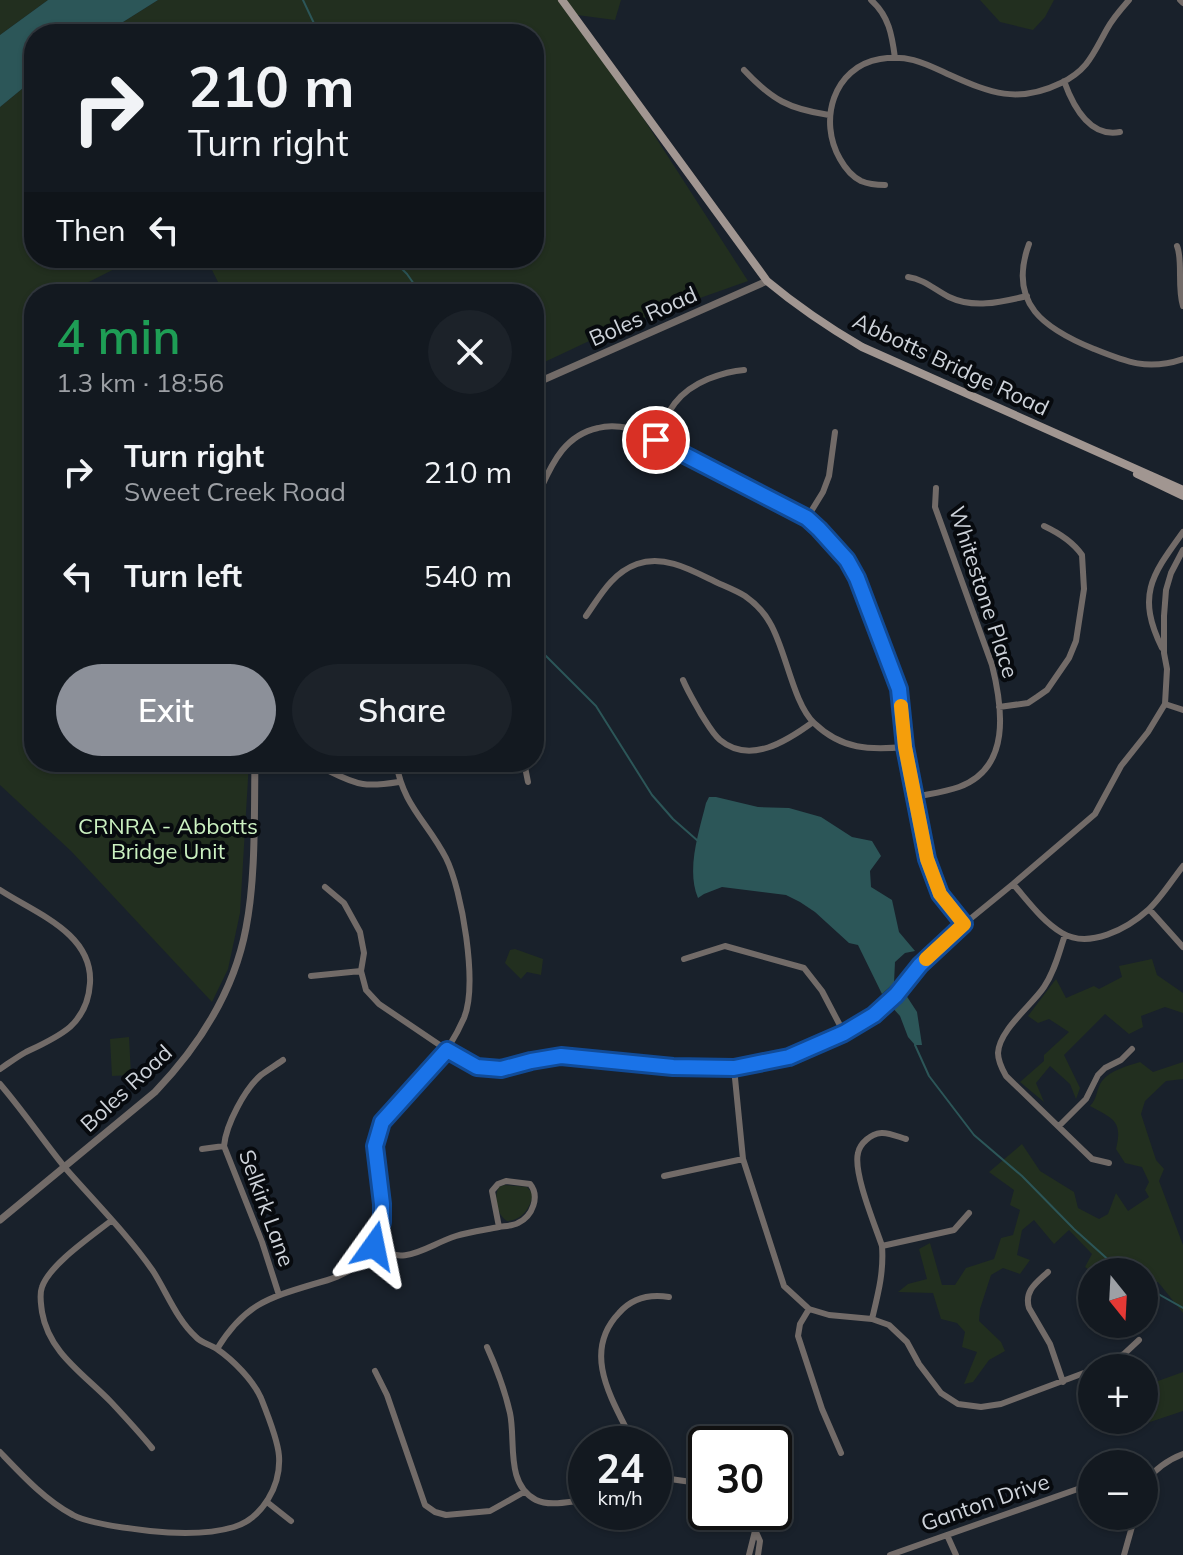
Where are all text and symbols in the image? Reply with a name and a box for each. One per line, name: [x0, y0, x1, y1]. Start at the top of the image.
text: 210 m: [188, 51, 355, 121]
icon: right: [56, 56, 160, 160]
text: Turn right: [188, 120, 349, 165]
icon: left: [142, 208, 186, 252]
text: Then: [56, 211, 126, 249]
street label: Boles Road: [585, 280, 701, 352]
text: 4 min: [56, 306, 181, 366]
street label: Abbotts Bridge Road: [849, 306, 1053, 422]
button: close: [428, 310, 512, 394]
text: 1.3 km · 18:56: [56, 366, 224, 399]
pin: [622, 406, 690, 474]
icon: arrive: [634, 418, 678, 462]
text: Turn right: [124, 437, 264, 475]
icon: right: [56, 450, 100, 494]
text: 210 m: [424, 453, 512, 491]
text: Sweet Creek Road: [124, 475, 346, 508]
street label: Whitestone Place: [943, 503, 1025, 681]
icon: left: [56, 554, 100, 598]
text: Turn left: [124, 557, 242, 595]
text: 540 m: [424, 557, 512, 595]
button: Exit: [56, 664, 276, 756]
button: Share: [292, 664, 512, 756]
park label: CRNRA - Abbotts Bridge Unit: [78, 812, 258, 865]
street label: Boles Road: [74, 1038, 178, 1138]
street label: Selkirk Lane: [233, 1146, 301, 1270]
position arrow: [332, 1204, 416, 1288]
north arrow: [1078, 1258, 1158, 1338]
map controls: [1078, 1258, 1158, 1530]
button: +: [1078, 1354, 1158, 1434]
speed limit sign: 30: [688, 1426, 792, 1530]
text: 24: [596, 1443, 644, 1493]
button: −: [1078, 1450, 1158, 1530]
street label: Ganton Drive: [917, 1467, 1053, 1537]
text: km/h: [597, 1485, 643, 1510]

